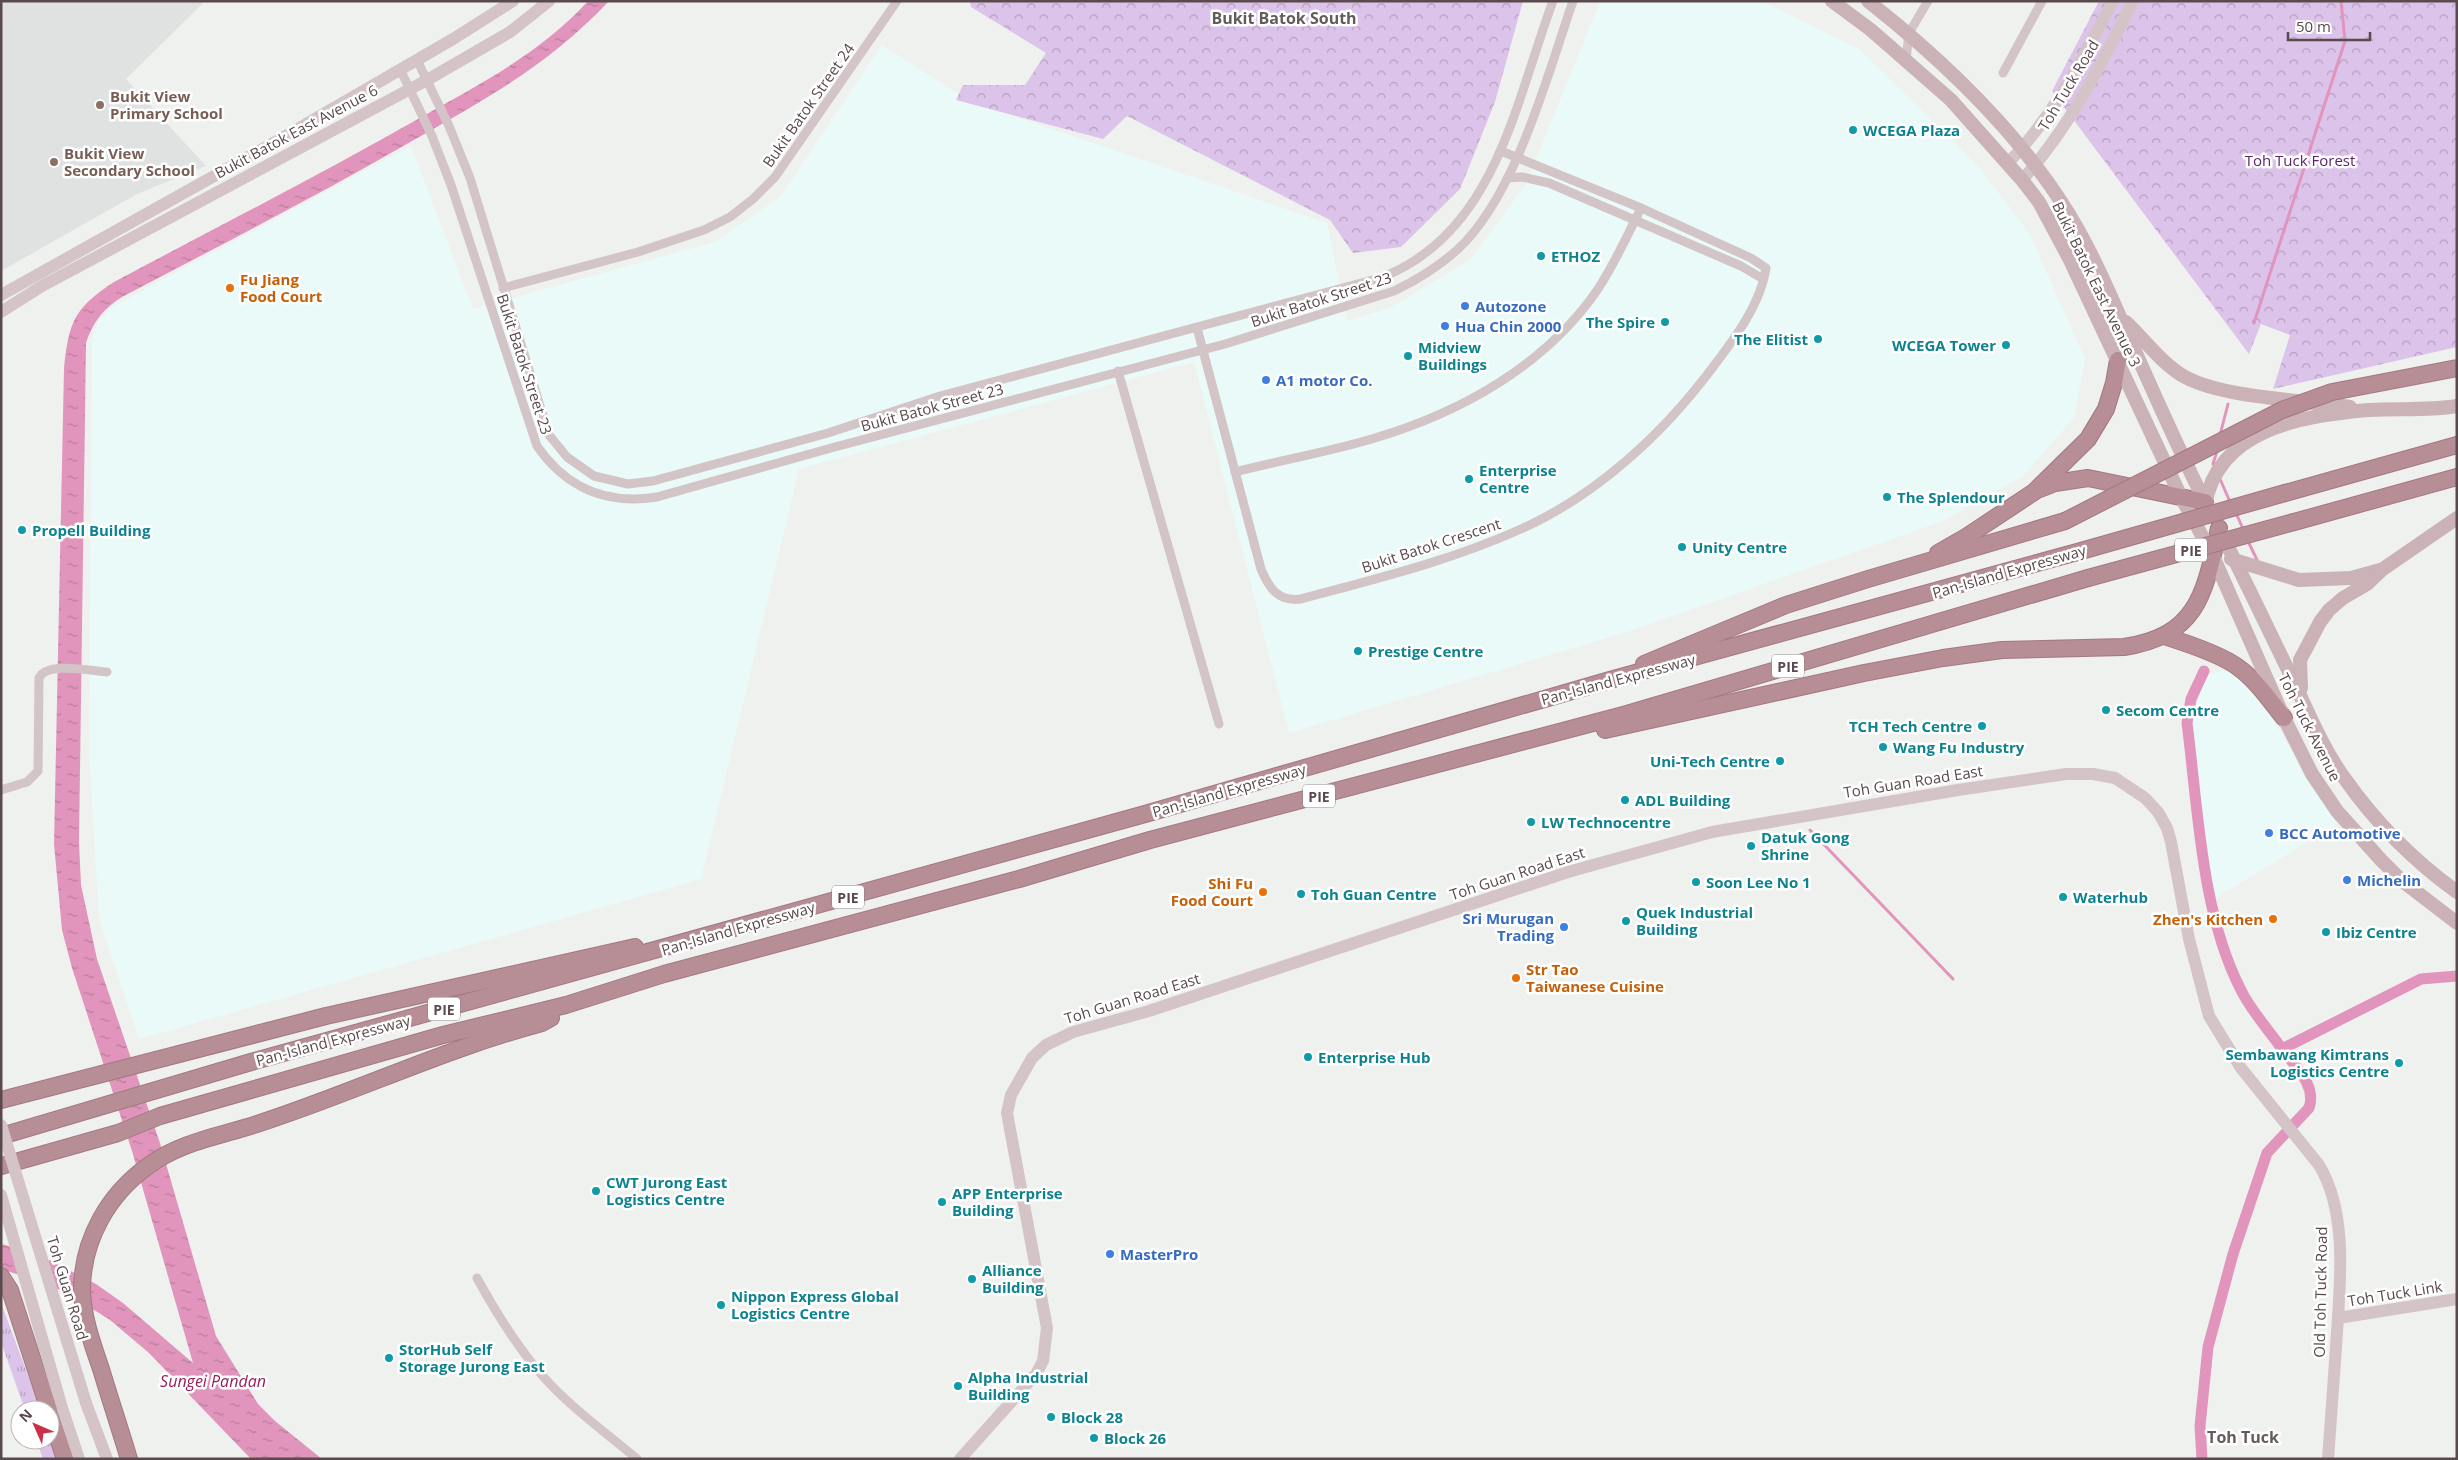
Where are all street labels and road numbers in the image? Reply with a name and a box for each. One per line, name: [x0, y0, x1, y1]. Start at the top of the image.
street label: Toh Tuck Road: [2033, 36, 2103, 134]
street label: Bukit Batok Street 24: [758, 39, 859, 171]
street label: Bukit Batok East Avenue 6: [211, 80, 381, 182]
street label: Bukit Batok East Avenue 3: [2048, 198, 2146, 370]
street label: Bukit Batok Street 23: [1248, 267, 1394, 331]
street label: Bukit Batok Street 23: [493, 291, 557, 437]
street label: Bukit Batok Street 23: [858, 378, 1006, 436]
street label: Bukit Batok Crescent: [1359, 513, 1503, 577]
road number: PIE: [2175, 538, 2207, 562]
street label: Pan-Island Expressway: [1930, 539, 2089, 602]
street label: Pan-Island Expressway: [1539, 649, 1698, 709]
road number: PIE: [1772, 654, 1804, 678]
street label: Toh Tuck Avenue: [2274, 669, 2346, 785]
street label: Pan-Island Expressway: [1150, 758, 1309, 821]
street label: Toh Guan Road East: [1842, 760, 1984, 802]
road number: PIE: [1303, 784, 1335, 808]
street label: Toh Guan Road East: [1447, 842, 1587, 904]
road number: PIE: [832, 886, 864, 909]
street label: Pan-Island Expressway: [659, 896, 818, 959]
street label: Toh Guan Road East: [1062, 968, 1202, 1028]
road number: PIE: [428, 998, 460, 1021]
street label: Pan-Island Expressway: [254, 1010, 413, 1070]
street label: Old Toh Tuck Road: [2309, 1226, 2331, 1358]
street label: Toh Guan Road: [43, 1234, 93, 1342]
street label: Toh Tuck Link: [2346, 1276, 2444, 1310]

